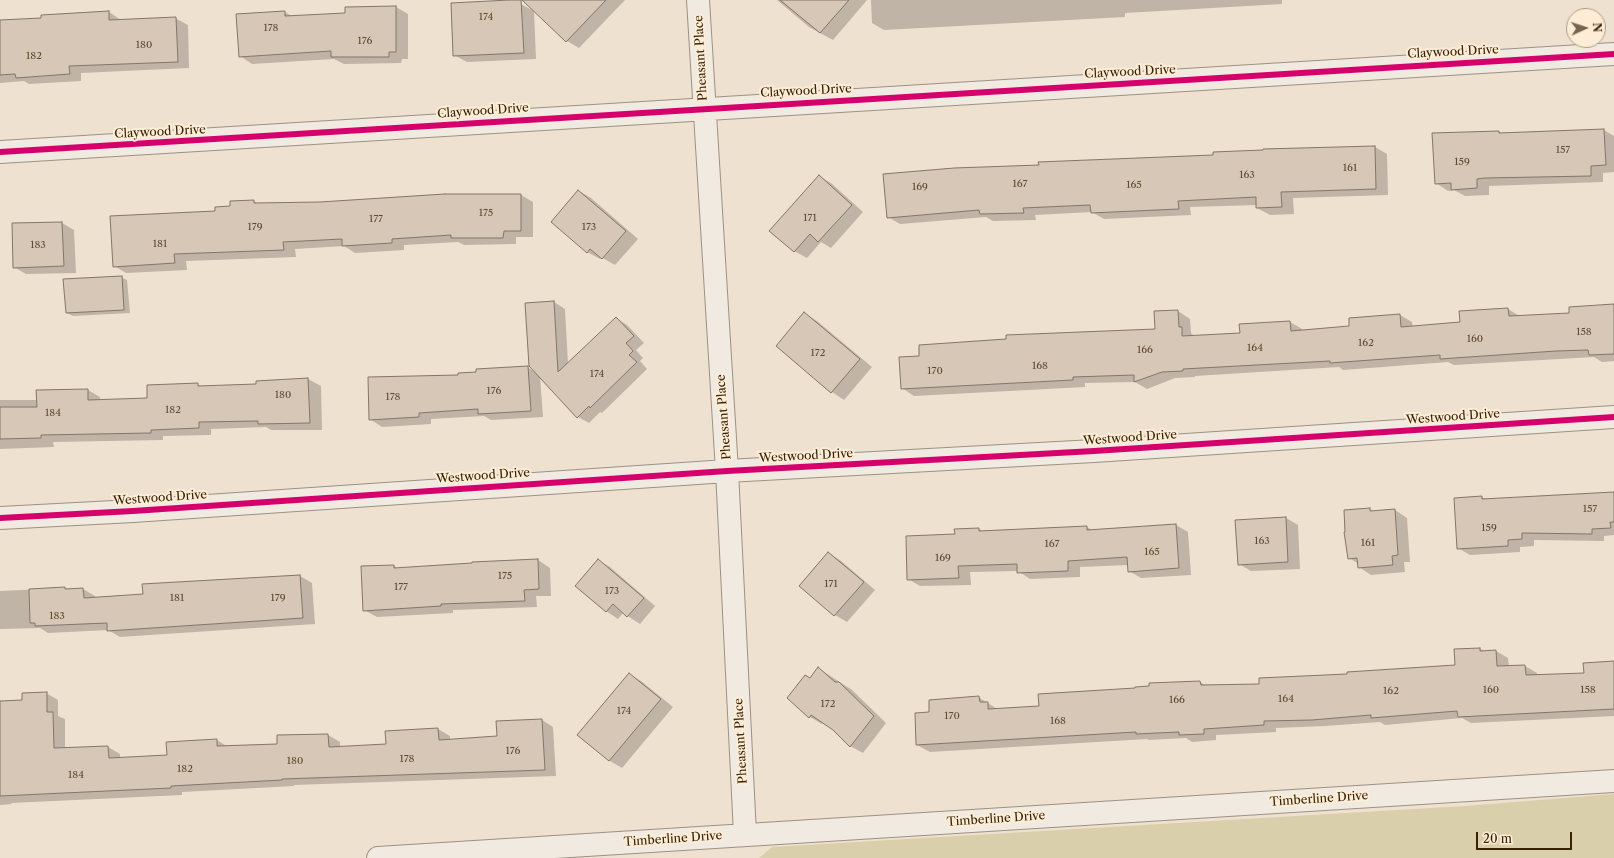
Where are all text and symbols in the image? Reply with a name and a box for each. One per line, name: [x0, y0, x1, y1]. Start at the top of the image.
north arrow: [1566, 8, 1606, 48]
house number: 174: [479, 11, 493, 23]
street label: Pheasant Place: [692, 15, 710, 101]
house number: 178: [263, 22, 279, 34]
text: N: [1590, 22, 1604, 33]
house number: 176: [358, 35, 372, 47]
house number: 180: [136, 39, 152, 51]
street label: Claywood Drive: [1407, 42, 1499, 62]
house number: 182: [26, 50, 42, 62]
street label: Claywood Drive: [1084, 62, 1176, 82]
street label: Claywood Drive: [760, 81, 852, 101]
street label: Claywood Drive: [437, 101, 529, 121]
street label: Claywood Drive: [114, 122, 206, 142]
house number: 157: [1556, 144, 1570, 156]
house number: 159: [1454, 156, 1470, 168]
house number: 161: [1343, 162, 1357, 174]
house number: 163: [1239, 169, 1255, 181]
house number: 167: [1013, 178, 1027, 190]
house number: 165: [1126, 179, 1142, 191]
house number: 169: [912, 181, 928, 193]
house number: 175: [479, 207, 493, 219]
house number: 171: [803, 212, 817, 224]
house number: 177: [369, 213, 383, 225]
house number: 179: [248, 221, 262, 233]
house number: 173: [582, 221, 596, 233]
house number: 181: [153, 238, 167, 250]
house number: 183: [30, 239, 46, 251]
house number: 158: [1576, 326, 1592, 338]
house number: 160: [1467, 333, 1483, 345]
house number: 162: [1358, 337, 1374, 349]
house number: 164: [1247, 342, 1263, 354]
house number: 166: [1137, 344, 1153, 356]
house number: 172: [811, 347, 825, 359]
house number: 168: [1032, 360, 1048, 372]
house number: 170: [927, 365, 943, 377]
house number: 174: [590, 368, 604, 380]
street label: Pheasant Place: [714, 374, 734, 460]
house number: 176: [487, 385, 501, 397]
house number: 180: [275, 389, 291, 401]
house number: 178: [385, 391, 401, 403]
house number: 182: [165, 404, 181, 416]
house number: 184: [45, 407, 61, 419]
street label: Westwood Drive: [1405, 407, 1501, 427]
street label: Westwood Drive: [1082, 428, 1178, 448]
street label: Westwood Drive: [759, 446, 853, 466]
street label: Westwood Drive: [435, 466, 531, 486]
street label: Westwood Drive: [112, 488, 208, 508]
house number: 157: [1583, 503, 1597, 515]
house number: 159: [1481, 522, 1497, 534]
house number: 163: [1254, 535, 1270, 547]
house number: 161: [1361, 537, 1375, 549]
house number: 167: [1045, 538, 1059, 550]
house number: 165: [1144, 546, 1160, 558]
house number: 169: [935, 552, 951, 564]
house number: 175: [498, 570, 512, 582]
house number: 171: [824, 578, 838, 590]
house number: 177: [394, 581, 408, 593]
house number: 173: [605, 585, 619, 597]
house number: 181: [170, 592, 184, 604]
house number: 179: [271, 592, 285, 604]
house number: 183: [49, 610, 65, 622]
house number: 160: [1483, 684, 1499, 696]
house number: 158: [1580, 684, 1596, 696]
house number: 162: [1383, 685, 1399, 697]
house number: 164: [1278, 693, 1294, 705]
house number: 166: [1169, 694, 1185, 706]
street label: Pheasant Place: [732, 698, 750, 784]
house number: 172: [821, 698, 835, 710]
house number: 174: [617, 705, 631, 717]
house number: 170: [944, 710, 960, 722]
house number: 168: [1050, 715, 1066, 727]
house number: 176: [506, 745, 520, 757]
house number: 178: [399, 753, 415, 765]
house number: 180: [287, 755, 303, 767]
house number: 182: [177, 763, 193, 775]
house number: 184: [68, 769, 84, 781]
street label: Timberline Drive: [1269, 788, 1369, 810]
street label: Timberline Drive: [946, 808, 1046, 830]
scale bar: [1478, 824, 1574, 850]
street label: Timberline Drive: [623, 828, 723, 850]
text: 20 m: [1483, 831, 1512, 846]

